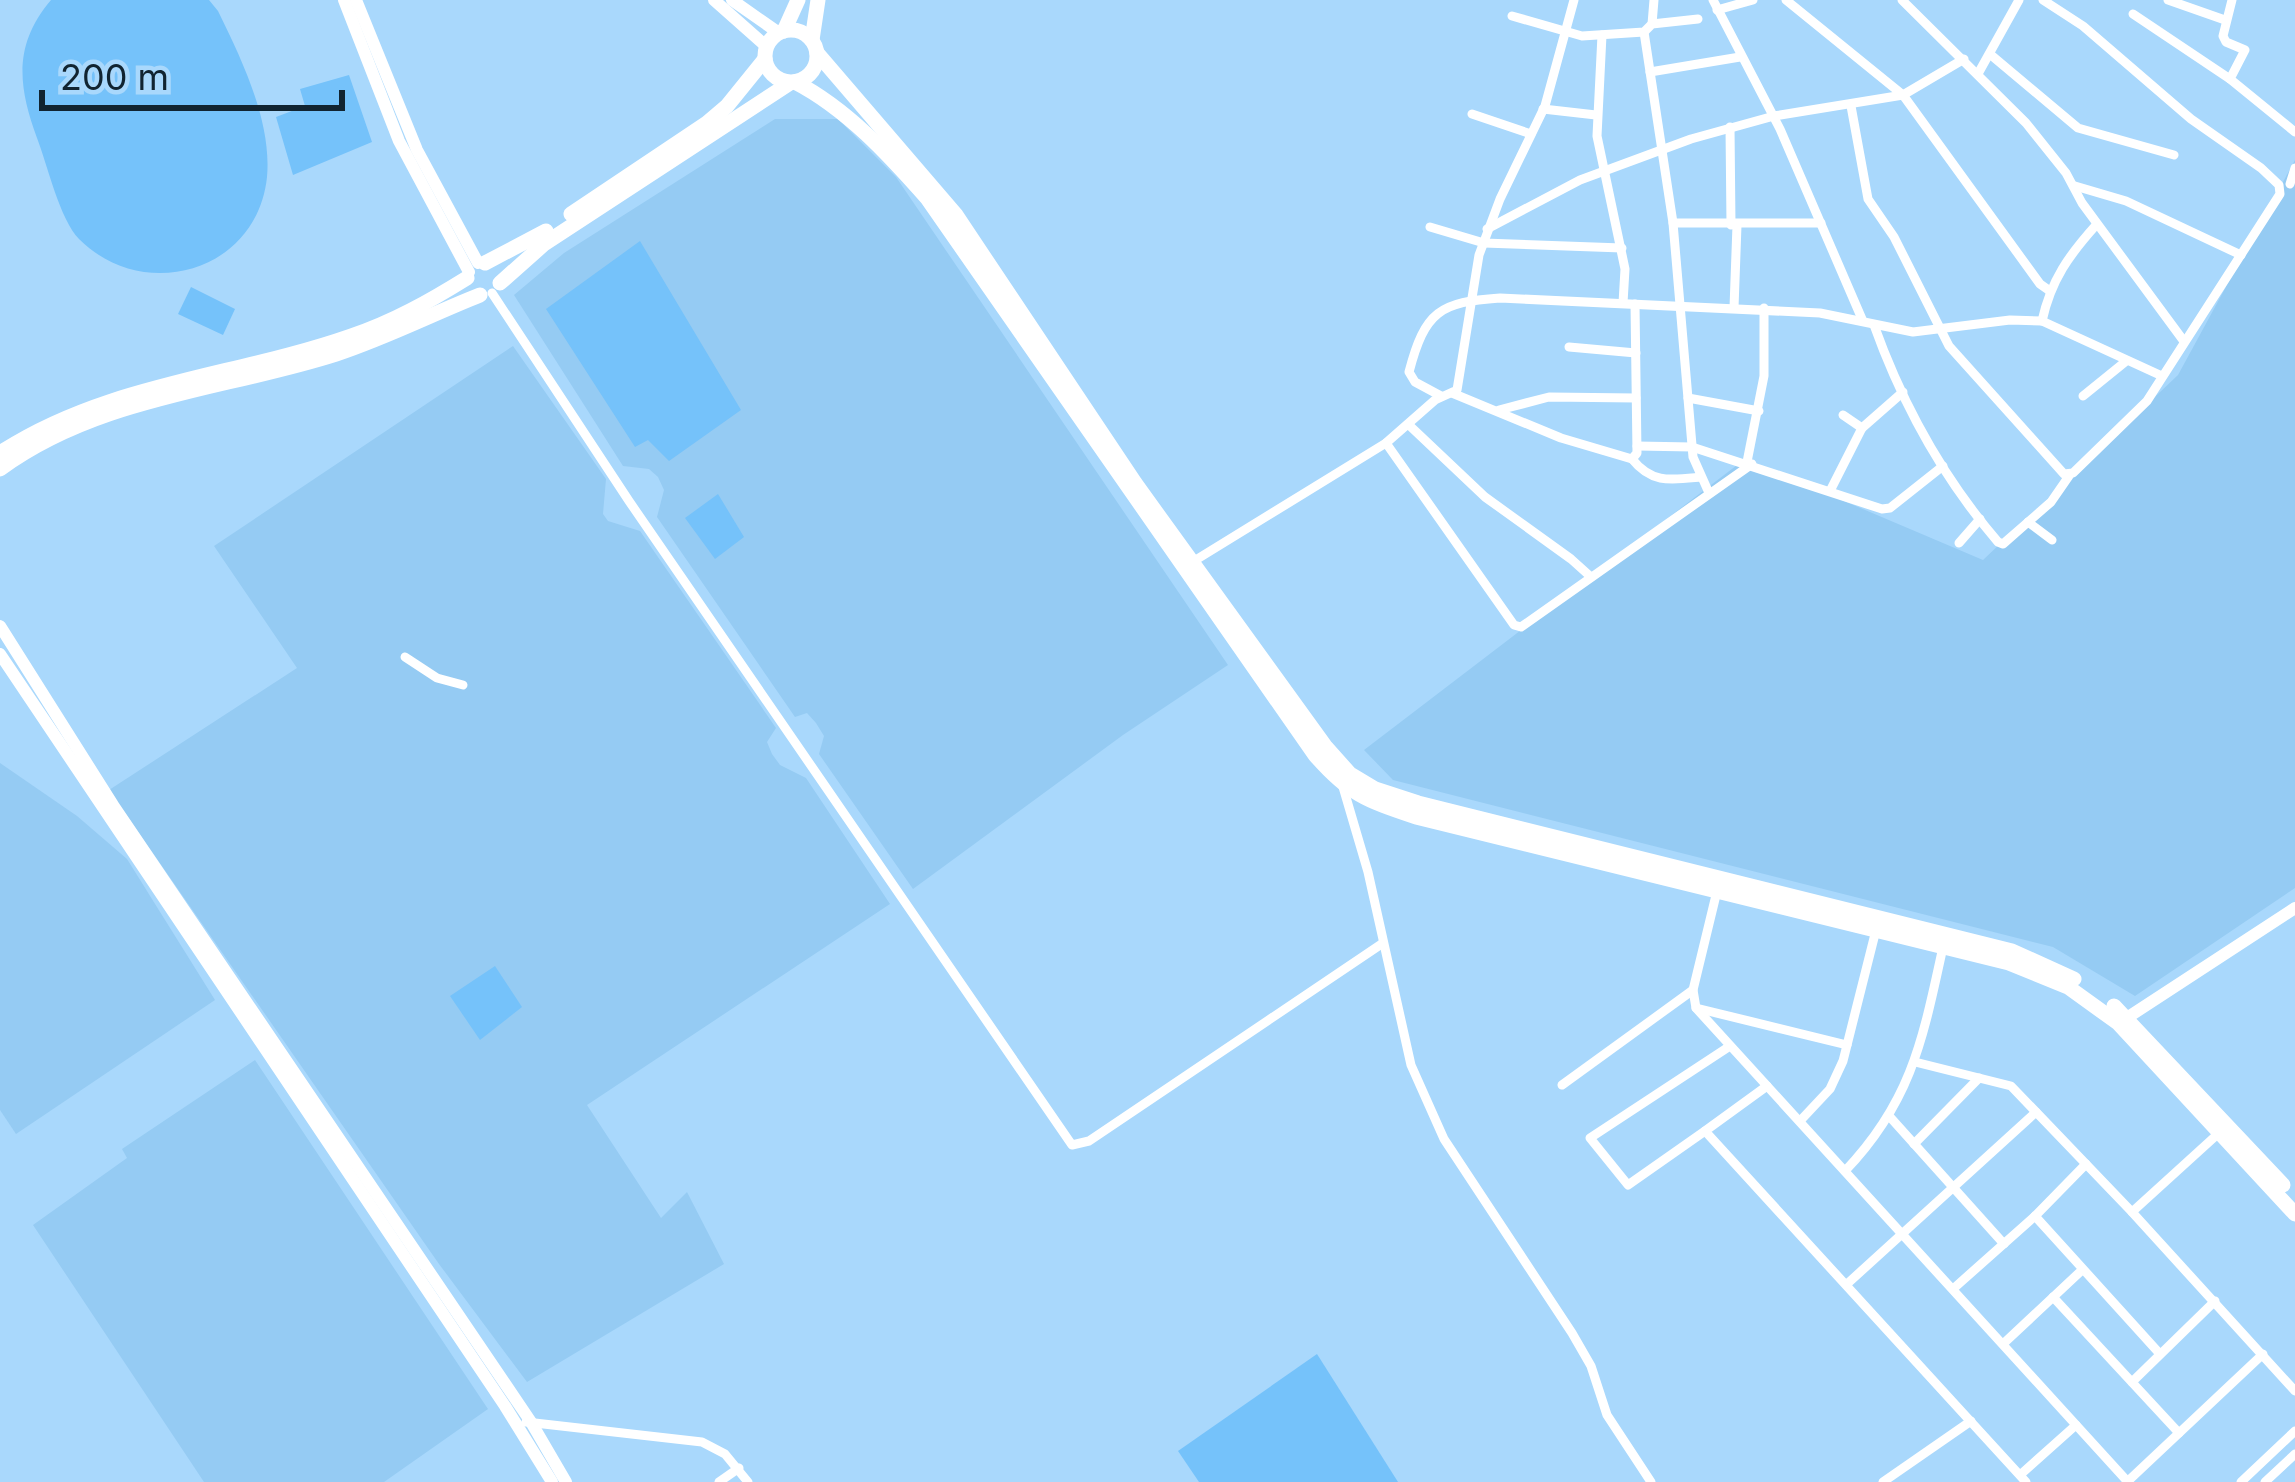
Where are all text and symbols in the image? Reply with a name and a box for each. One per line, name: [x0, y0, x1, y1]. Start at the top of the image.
scale bar: [42, 36, 342, 110]
text: 200 m: [60, 55, 169, 99]

